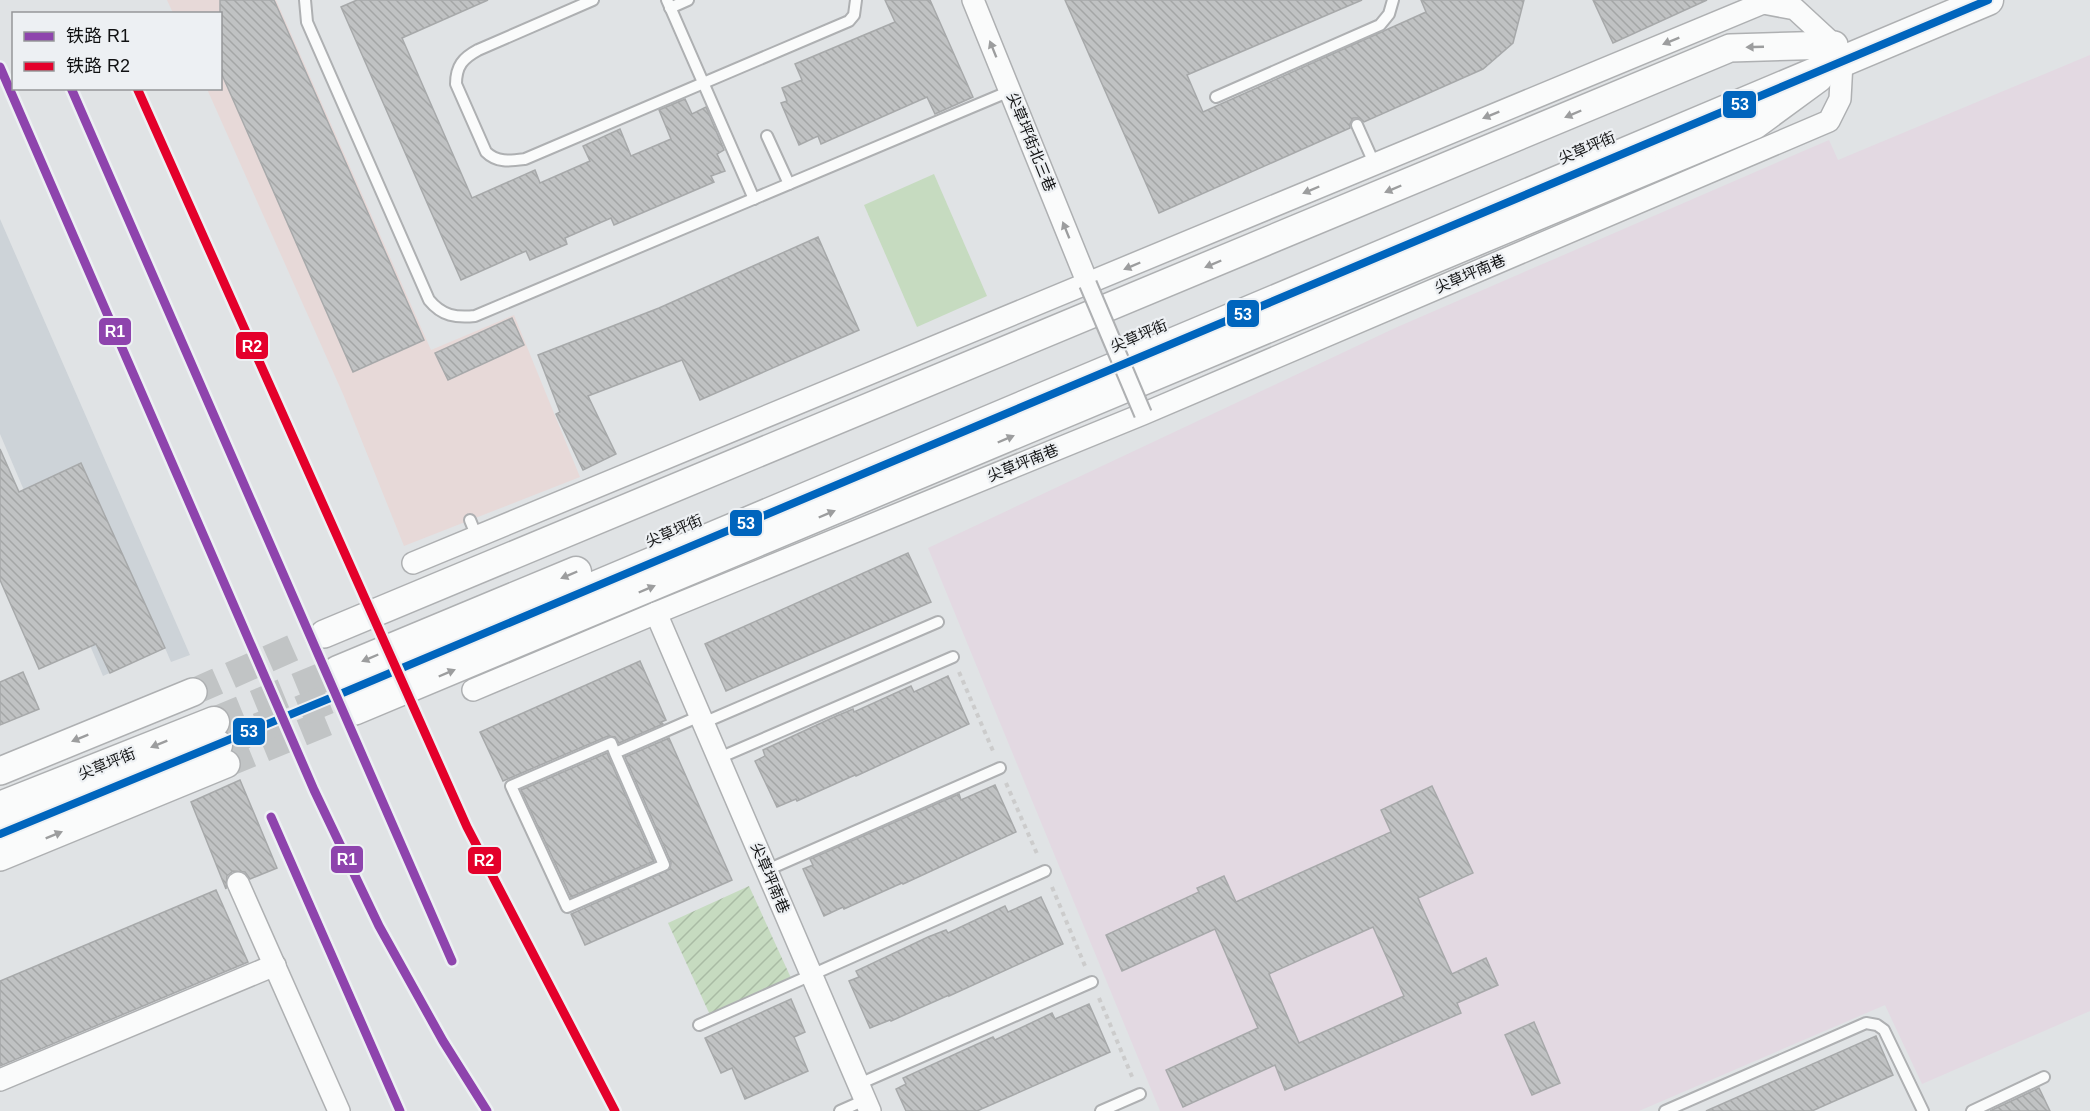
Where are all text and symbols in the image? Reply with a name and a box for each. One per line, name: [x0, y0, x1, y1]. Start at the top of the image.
legend: [12, 12, 222, 90]
text: 铁路 R1: [66, 26, 130, 46]
one-way arrow: [1662, 36, 1680, 46]
one-way arrow: [988, 40, 998, 58]
one-way arrow: [1745, 43, 1764, 52]
text: 铁路 R2: [66, 56, 130, 76]
street label: 尖草坪街北三巷: [1004, 90, 1059, 194]
line badge: 53: [1722, 90, 1757, 119]
text: 53: [1731, 96, 1749, 113]
one-way arrow: [1563, 109, 1581, 119]
one-way arrow: [1482, 111, 1500, 120]
street label: 尖草坪街: [1556, 128, 1618, 167]
one-way arrow: [1383, 184, 1401, 194]
one-way arrow: [1302, 186, 1320, 195]
one-way arrow: [1061, 221, 1070, 239]
street label: 尖草坪南巷: [1432, 251, 1508, 296]
one-way arrow: [1203, 259, 1221, 269]
one-way arrow: [1122, 261, 1140, 271]
line badge: 53: [1226, 299, 1260, 328]
text: 53: [1234, 306, 1252, 323]
street label: 尖草坪街: [1108, 316, 1170, 355]
line badge: R1: [98, 317, 132, 346]
text: R1: [105, 323, 125, 340]
line badge: R2: [235, 331, 269, 360]
text: R2: [242, 338, 262, 355]
one-way arrow: [998, 434, 1016, 444]
street label: 尖草坪南巷: [985, 441, 1061, 484]
line badge: 53: [729, 509, 763, 537]
one-way arrow: [818, 509, 836, 519]
street label: 尖草坪街: [643, 511, 705, 550]
text: 53: [737, 515, 755, 532]
one-way arrow: [560, 571, 578, 580]
one-way arrow: [638, 584, 656, 594]
one-way arrow: [360, 653, 378, 663]
one-way arrow: [439, 668, 457, 678]
line badge: 53: [232, 717, 266, 746]
text: 53: [240, 723, 258, 740]
one-way arrow: [71, 734, 89, 743]
one-way arrow: [150, 740, 168, 749]
street label: 尖草坪街: [76, 744, 138, 783]
one-way arrow: [45, 830, 63, 839]
street label: 尖草坪南巷: [748, 840, 793, 916]
line badge: R1: [330, 845, 364, 874]
line badge: R2: [467, 846, 502, 875]
text: R1: [337, 851, 357, 868]
text: R2: [474, 852, 494, 869]

